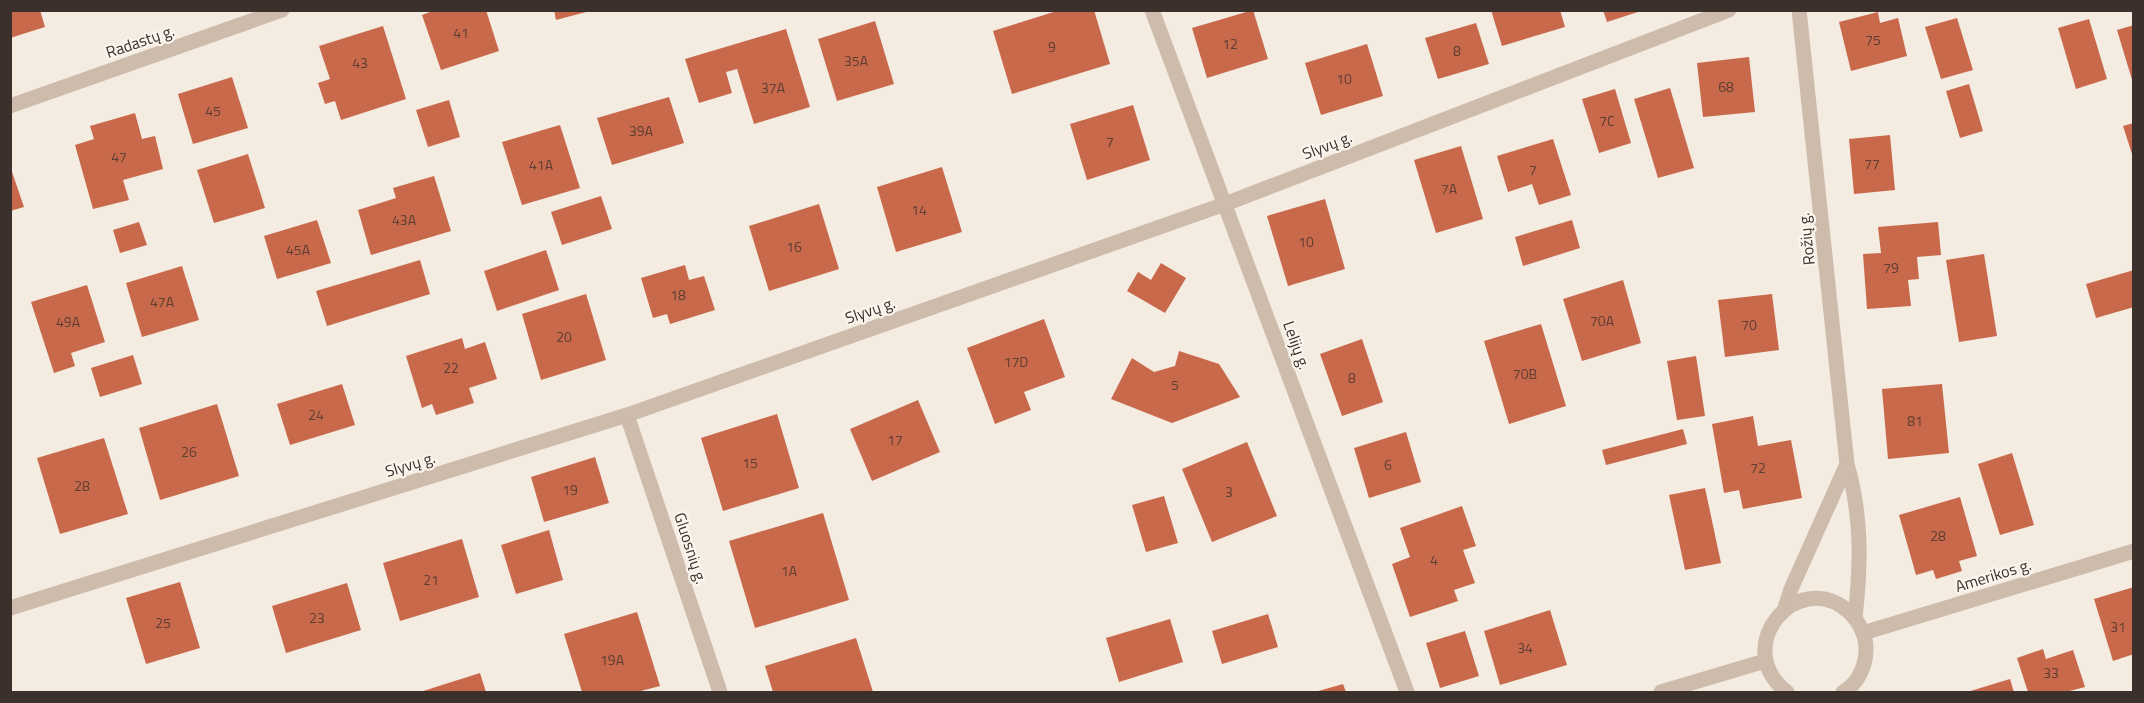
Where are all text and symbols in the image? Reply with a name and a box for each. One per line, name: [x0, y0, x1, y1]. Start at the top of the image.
street label: Radastų g.: [102, 18, 178, 64]
house number: 41: [453, 22, 469, 43]
house number: 75: [1865, 29, 1881, 50]
house number: 12: [1222, 33, 1238, 54]
house number: 9: [1048, 36, 1056, 57]
house number: 8: [1453, 40, 1461, 61]
house number: 35A: [844, 50, 869, 71]
house number: 43: [352, 52, 368, 73]
house number: 10: [1336, 68, 1352, 89]
house number: 68: [1718, 76, 1734, 97]
house number: 37A: [761, 77, 786, 98]
house number: 45: [205, 100, 221, 121]
house number: 7C: [1599, 110, 1615, 131]
house number: 39A: [629, 120, 654, 141]
street label: Slyvų g.: [1299, 125, 1355, 165]
house number: 7: [1106, 131, 1114, 152]
house number: 47: [111, 146, 127, 167]
house number: 77: [1864, 153, 1880, 174]
house number: 41A: [529, 154, 554, 175]
house number: 7: [1529, 159, 1537, 180]
house number: 7A: [1441, 178, 1458, 199]
house number: 14: [911, 199, 927, 220]
house number: 43A: [392, 209, 417, 230]
street label: Rožių g.: [1791, 212, 1821, 266]
house number: 10: [1298, 231, 1314, 252]
house number: 16: [786, 236, 802, 257]
house number: 45A: [286, 239, 311, 260]
house number: 79: [1883, 257, 1899, 278]
house number: 18: [670, 284, 686, 305]
street label: Slyvų g.: [842, 290, 898, 330]
house number: 47A: [150, 291, 175, 312]
house number: 70A: [1590, 310, 1615, 331]
house number: 49A: [56, 311, 81, 332]
house number: 70: [1741, 314, 1757, 335]
street label: Lelijų g.: [1277, 317, 1317, 373]
house number: 20: [556, 326, 572, 347]
house number: 17D: [1004, 351, 1028, 372]
house number: 22: [443, 357, 459, 378]
house number: 70B: [1513, 363, 1537, 384]
house number: 8: [1348, 367, 1356, 388]
house number: 5: [1171, 374, 1179, 395]
house number: 24: [308, 404, 324, 425]
house number: 81: [1907, 410, 1923, 431]
house number: 17: [887, 429, 903, 450]
house number: 26: [181, 441, 197, 462]
street label: Slyvų g.: [382, 445, 438, 483]
house number: 15: [742, 452, 758, 473]
house number: 6: [1384, 454, 1392, 475]
house number: 72: [1750, 457, 1766, 478]
house number: 28: [74, 475, 90, 496]
house number: 19: [562, 479, 578, 500]
house number: 3: [1225, 481, 1233, 502]
street label: Gluosnių g.: [668, 509, 714, 587]
house number: 28: [1930, 525, 1946, 546]
house number: 4: [1430, 549, 1438, 570]
street label: Amerikos g.: [1952, 552, 2034, 598]
house number: 1A: [781, 560, 798, 581]
house number: 21: [423, 569, 439, 590]
house number: 23: [309, 607, 325, 628]
house number: 25: [155, 612, 171, 633]
house number: 31: [2110, 616, 2126, 637]
house number: 34: [1517, 637, 1533, 658]
house number: 19A: [600, 649, 625, 670]
house number: 33: [2043, 662, 2059, 683]

